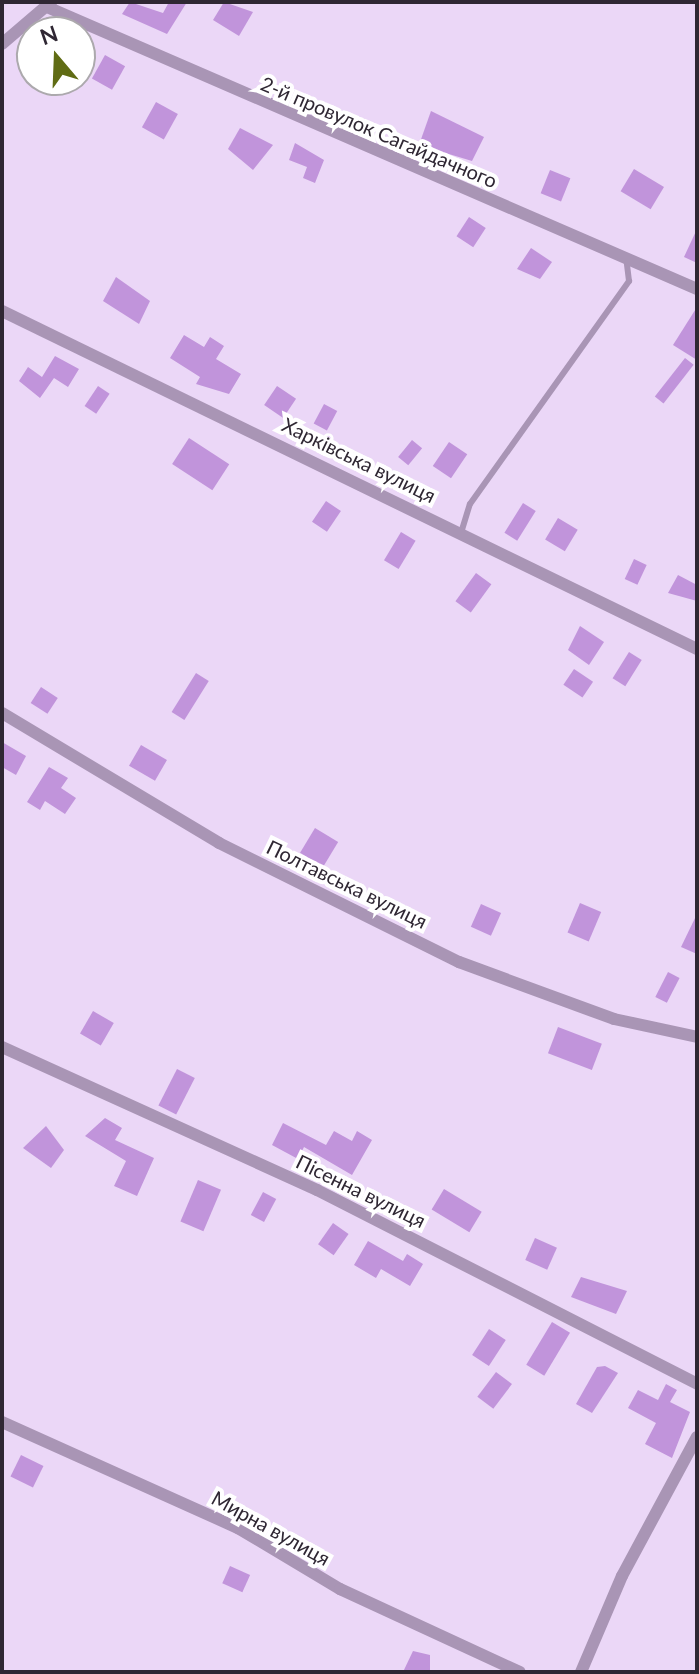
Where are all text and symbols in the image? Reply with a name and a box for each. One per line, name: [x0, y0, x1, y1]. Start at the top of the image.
north arrow: [16, 16, 96, 96]
text: N: [36, 19, 61, 50]
street label: 2-й провулок Сагайдачного: [257, 71, 501, 193]
street label: Харківська вулиця: [278, 412, 440, 508]
street label: Полтавська вулиця: [263, 835, 431, 933]
street label: Пісенна вулиця: [292, 1149, 430, 1233]
street label: Мирна вулиця: [208, 1486, 334, 1570]

